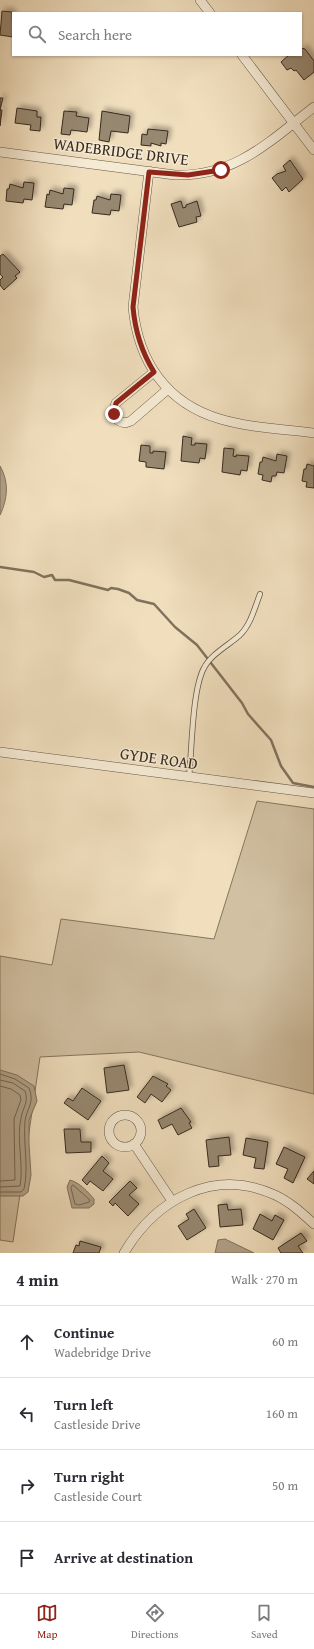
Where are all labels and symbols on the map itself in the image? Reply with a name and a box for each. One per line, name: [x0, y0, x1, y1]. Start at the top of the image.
street label: WADEBRIDGE DRIVE: [52, 131, 190, 171]
route start: [212, 161, 230, 179]
route end: [105, 405, 123, 423]
street label: GYDE ROAD: [119, 741, 200, 775]

